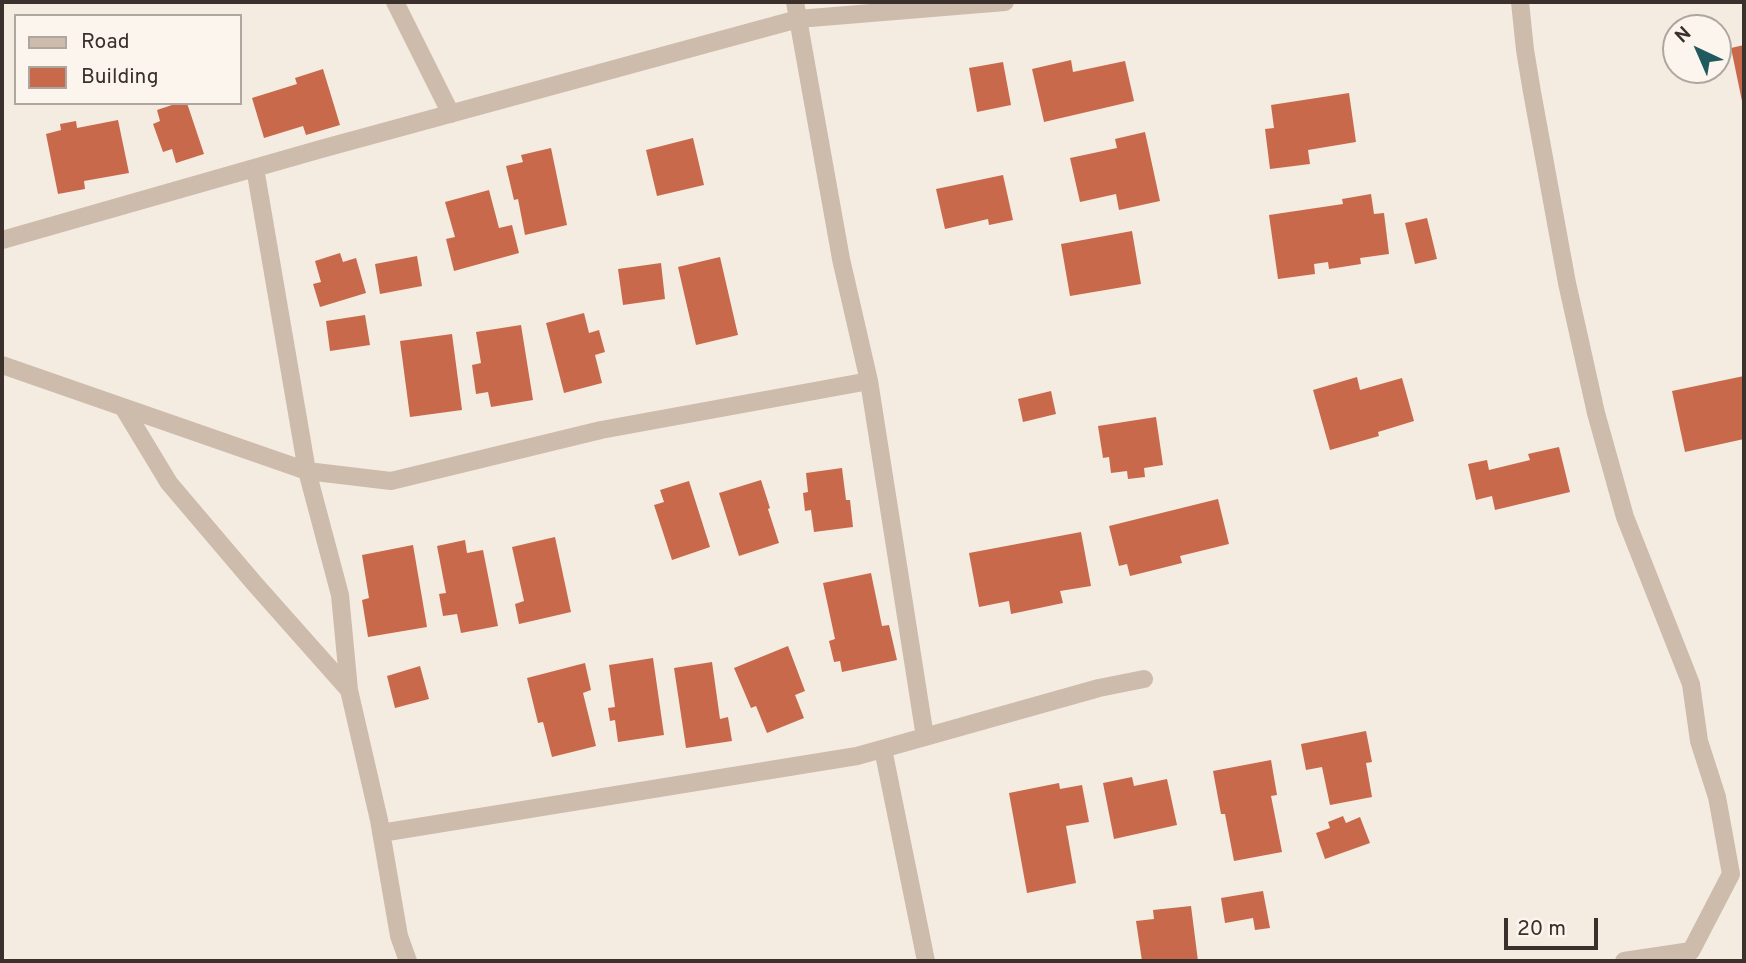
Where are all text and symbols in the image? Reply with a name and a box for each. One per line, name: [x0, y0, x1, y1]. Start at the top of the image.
legend: [14, 14, 242, 105]
north arrow: [1662, 14, 1732, 84]
text: N: [1671, 22, 1697, 49]
text: Road: [81, 29, 130, 56]
text: Building: [81, 64, 159, 91]
scale bar: [1508, 904, 1602, 948]
text: 20 m: [1517, 916, 1566, 943]

